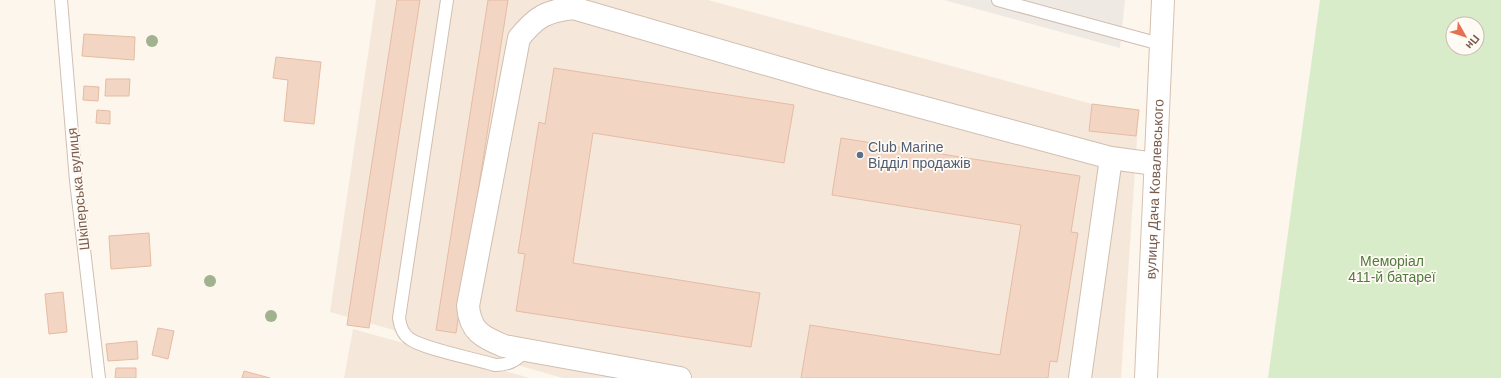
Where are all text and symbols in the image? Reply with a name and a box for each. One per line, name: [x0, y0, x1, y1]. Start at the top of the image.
north arrow: [1445, 16, 1485, 56]
text: Пн: [1464, 33, 1482, 52]
street label: вулиця Дача Ковалевського: [1142, 98, 1167, 280]
street label: Шкіперська вулиця: [64, 127, 92, 251]
place label: Club Marine Відділ продажів: [868, 139, 971, 171]
marker: Club Marine Відділ продажів: [855, 150, 865, 160]
park label: Меморіал 411-й батареї: [1348, 253, 1436, 285]

